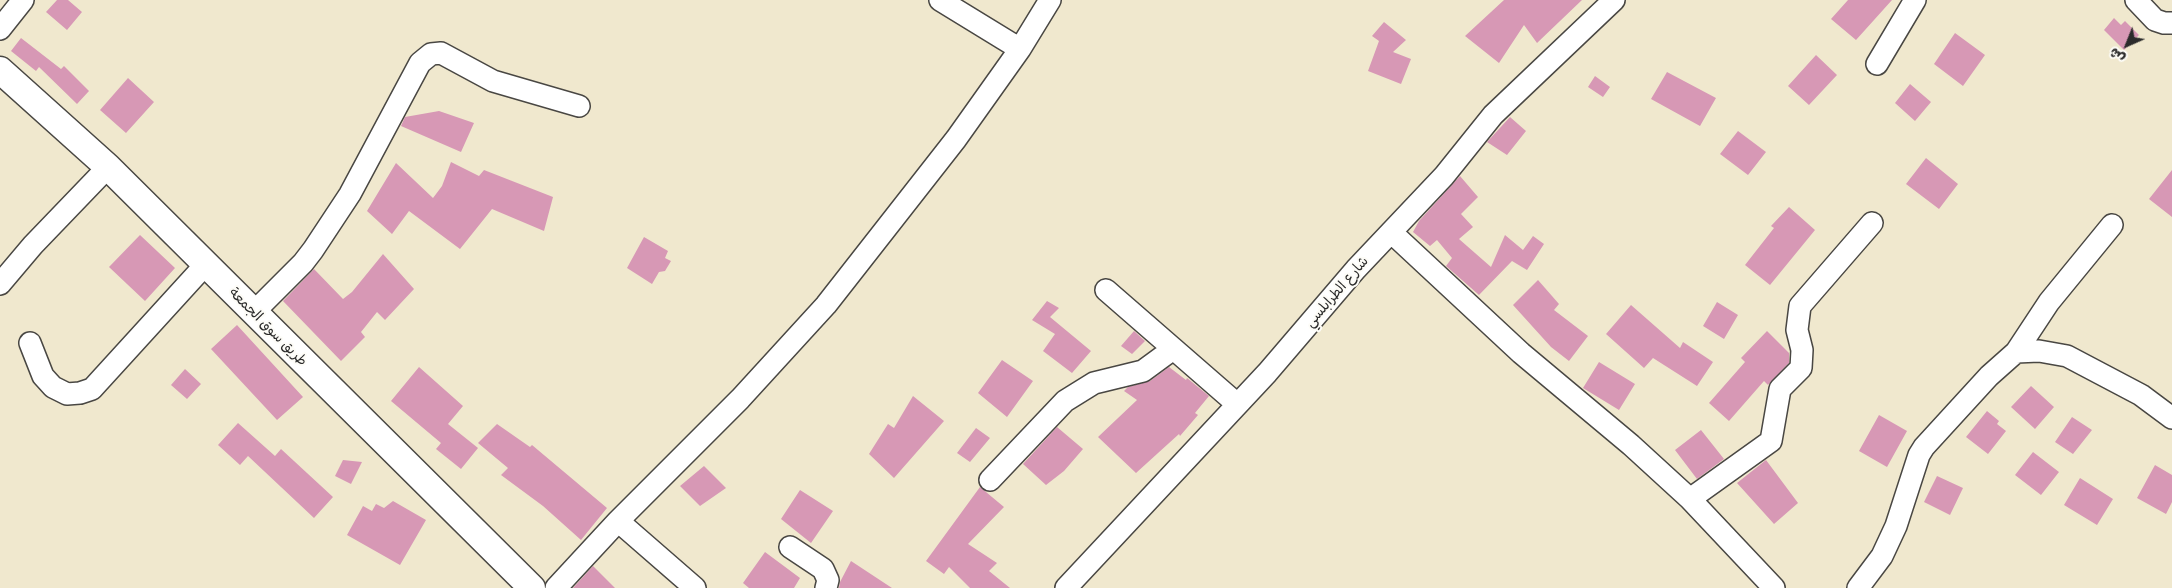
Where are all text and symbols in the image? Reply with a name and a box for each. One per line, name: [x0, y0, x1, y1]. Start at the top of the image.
north arrow: [2102, 20, 2152, 70]
text: ش: [2105, 44, 2128, 68]
street label: شارع الطرابلسي: [1302, 253, 1372, 331]
street label: طريق سوق الجمعة: [225, 284, 311, 370]

